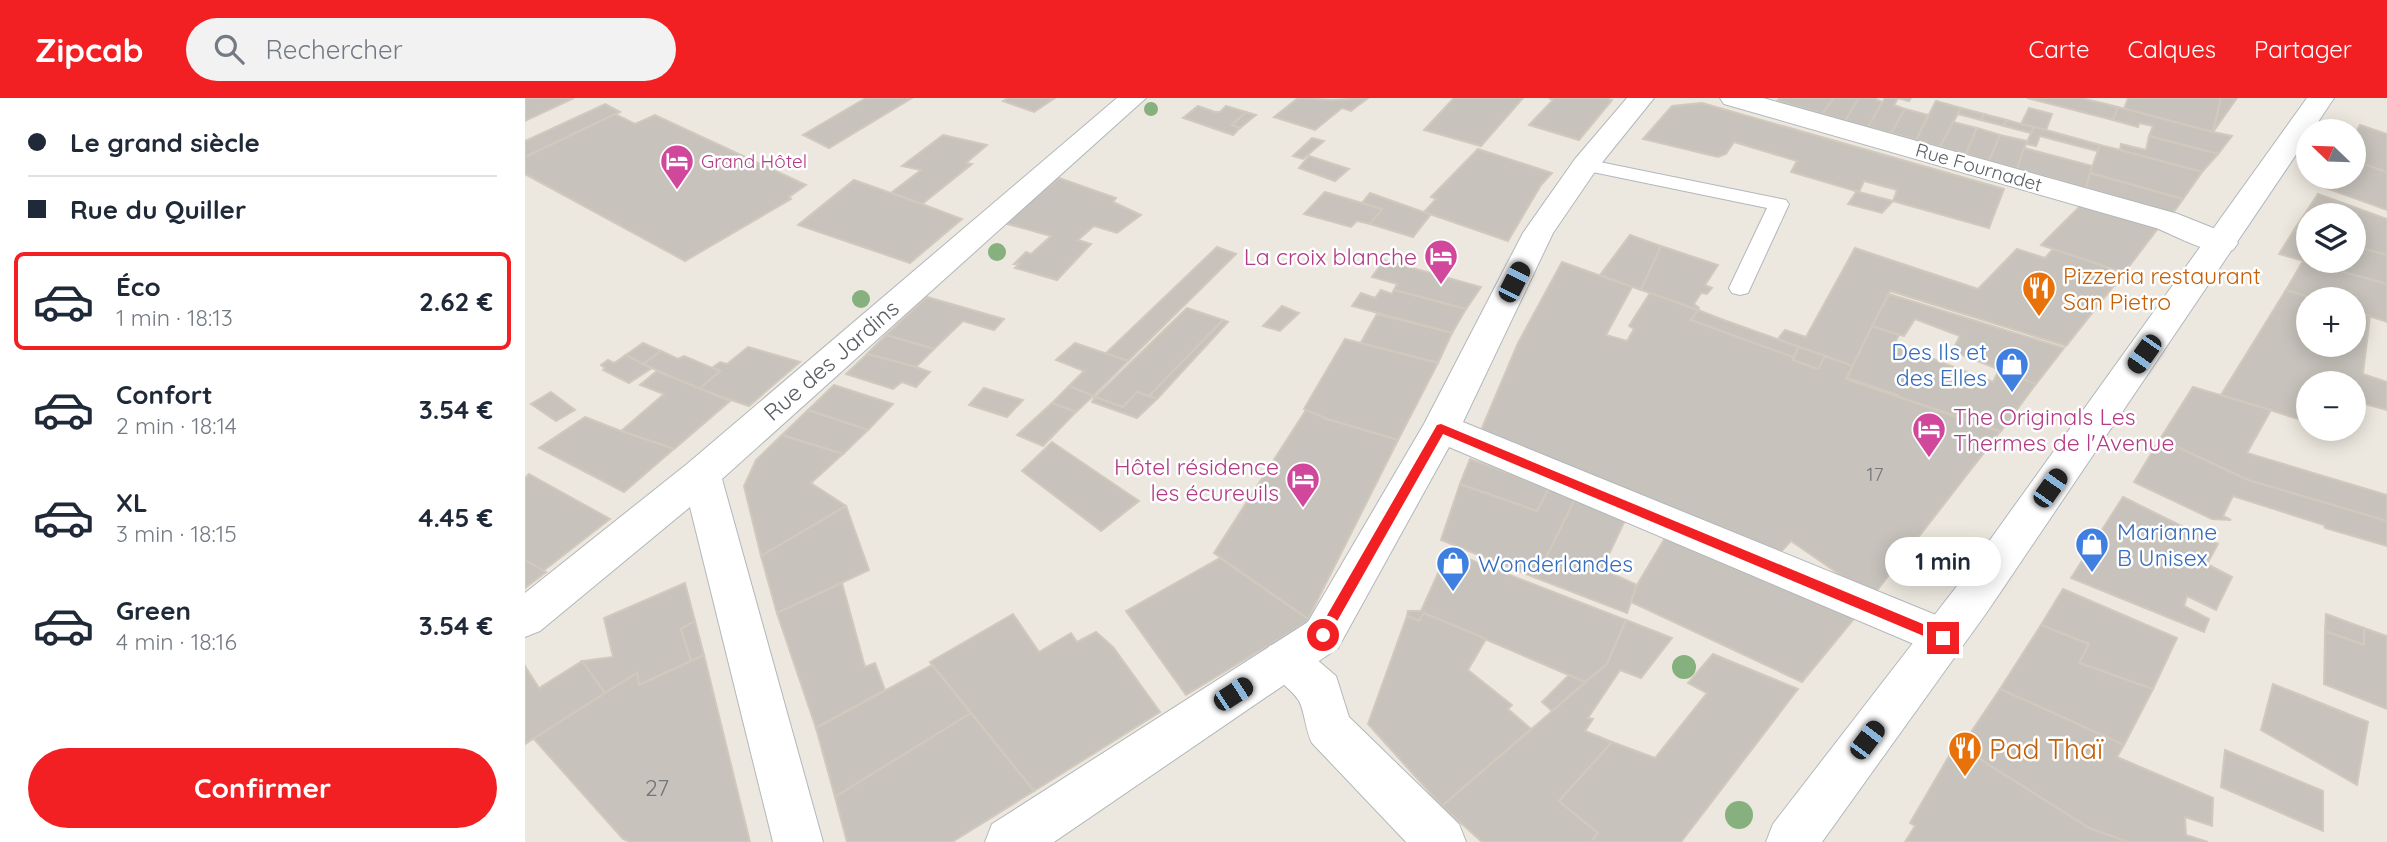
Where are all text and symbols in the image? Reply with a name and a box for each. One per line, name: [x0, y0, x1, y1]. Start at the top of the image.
search box: [186, 18, 676, 81]
text: Zipcab: [35, 29, 144, 70]
icon: search: [210, 30, 248, 68]
text: Rechercher: [266, 33, 403, 66]
text: Carte: [2028, 34, 2090, 64]
text: Calques: [2128, 34, 2216, 64]
text: Partager: [2254, 34, 2352, 64]
north arrow: [2296, 119, 2366, 189]
map controls: [2296, 119, 2366, 441]
text: Le grand siècle: [70, 126, 260, 159]
street label: Rue Fournadet: [1913, 137, 2045, 197]
hotel icon: Grand Hôtel: [658, 142, 696, 191]
place label: Grand Hôtel: [701, 149, 807, 173]
text: Rue du Quiller: [70, 193, 246, 226]
button: layers: [2296, 203, 2366, 273]
hotel icon: La croix blanche: [1422, 237, 1460, 286]
place label: La croix blanche: [1244, 242, 1417, 271]
car: [1496, 259, 1533, 305]
place label: Pizzeria restaurant San Pietro: [2063, 261, 2261, 316]
restaurant icon: Pizzeria restaurant San Pietro: [2020, 269, 2058, 318]
icon: car: [32, 270, 95, 333]
text: Éco: [116, 270, 161, 303]
text: 2.62 €: [419, 285, 493, 318]
button: +: [2296, 287, 2366, 357]
street label: Rue des Jardins: [757, 293, 905, 427]
text: 1 min · 18:13: [116, 303, 233, 332]
car: [2124, 331, 2165, 377]
place label: Des Ils et des Elles: [1891, 337, 1987, 392]
shop icon: Des Ils et des Elles: [1993, 345, 2031, 394]
button: −: [2296, 371, 2366, 441]
icon: car: [32, 378, 95, 441]
text: Confort: [116, 378, 213, 411]
text: 3.54 €: [419, 393, 493, 426]
place label: The Originals Les Thermes de l'Avenue: [1953, 402, 2174, 457]
hotel icon: The Originals Les Thermes de l'Avenue: [1910, 410, 1948, 459]
text: 2 min · 18:14: [116, 411, 237, 440]
place label: Hôtel résidence les écureuils: [1114, 452, 1279, 507]
hotel icon: Hôtel résidence les écureuils: [1284, 460, 1322, 509]
house number: 17: [1867, 462, 1884, 486]
car: [2030, 465, 2071, 511]
icon: car: [32, 486, 95, 549]
text: XL: [116, 486, 148, 519]
text: 4.45 €: [418, 501, 493, 534]
place label: Marianne B Unisex: [2117, 517, 2217, 572]
text: 3 min · 18:15: [116, 519, 237, 548]
shop icon: Marianne B Unisex: [2073, 525, 2111, 574]
callout: 1 min: [1885, 536, 2001, 586]
shop icon: Wonderlandes: [1434, 544, 1472, 593]
text: 1 min: [1915, 547, 1971, 576]
place label: Wonderlandes: [1478, 549, 1633, 578]
icon: car: [32, 594, 95, 657]
text: Green: [116, 594, 191, 627]
text: 3.54 €: [419, 609, 493, 642]
route start: [1307, 619, 1339, 651]
route end: [1927, 622, 1959, 654]
text: 4 min · 18:16: [116, 627, 237, 656]
car: [1210, 674, 1257, 714]
car: [1846, 717, 1889, 763]
restaurant icon: Pad Thaï: [1946, 729, 1984, 778]
place label: Pad Thaï: [1989, 731, 2104, 766]
button: Confirmer: [28, 748, 497, 828]
house number: 27: [645, 773, 669, 802]

